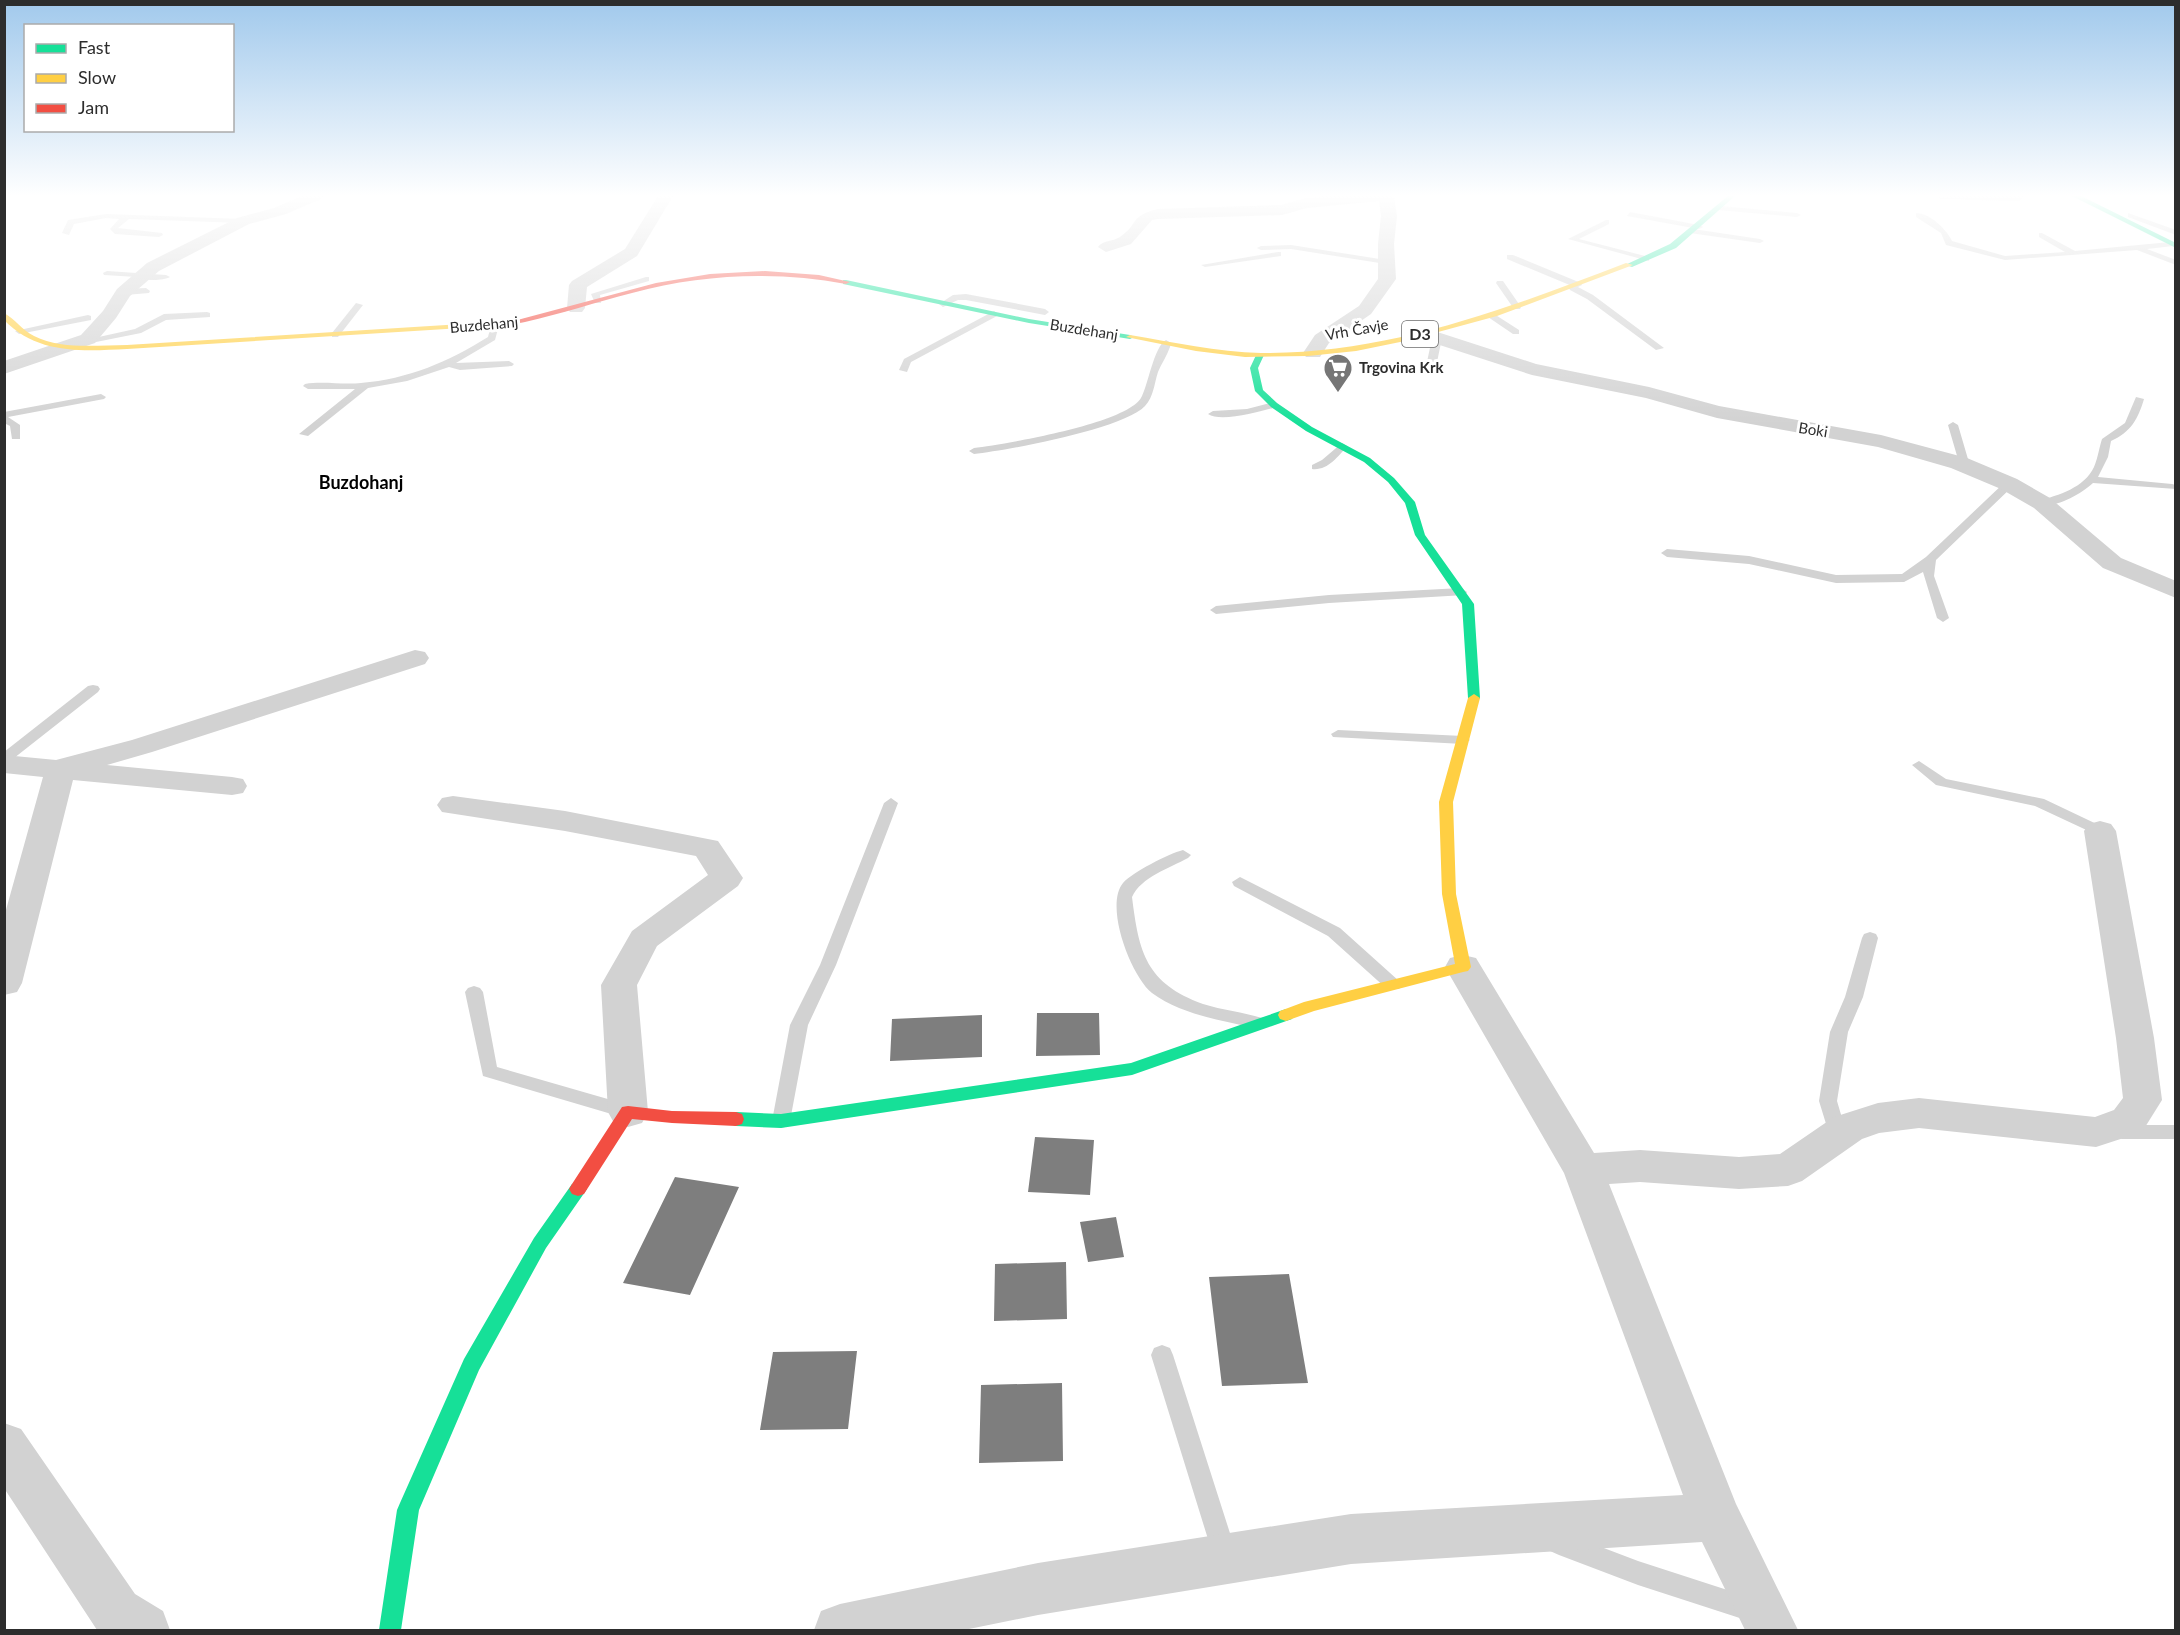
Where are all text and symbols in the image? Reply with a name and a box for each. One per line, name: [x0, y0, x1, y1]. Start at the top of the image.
legend: [24, 24, 234, 132]
text: Fast: [78, 36, 111, 58]
text: Slow: [78, 66, 116, 88]
text: Jam: [78, 96, 109, 118]
street label: Buzdehanj: [449, 312, 519, 336]
street label: Buzdehanj: [1049, 315, 1119, 343]
street label: Vrh Čavje: [1324, 315, 1390, 343]
road number: D3: [1402, 321, 1438, 347]
supermarket icon: Trgovina Krk: [1322, 352, 1354, 394]
place label: Trgovina Krk: [1359, 358, 1444, 376]
street label: Boki: [1797, 418, 1829, 440]
district label: Buzdohanj: [319, 471, 403, 493]

